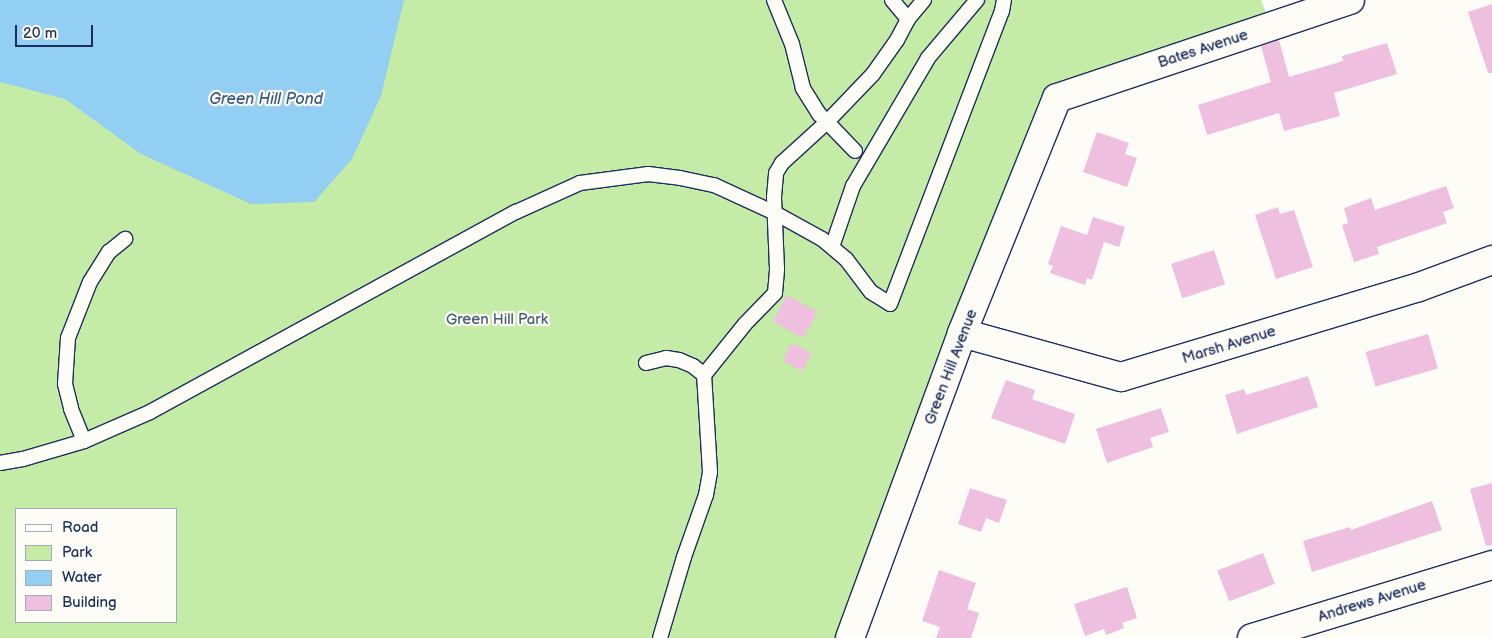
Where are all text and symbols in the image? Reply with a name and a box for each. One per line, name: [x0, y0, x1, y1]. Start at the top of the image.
scale bar: [18, 15, 95, 47]
text: 20 m: [23, 24, 57, 43]
street label: Bates Avenue: [1156, 26, 1250, 72]
water label: Green Hill Pond: [209, 90, 323, 110]
street label: Green Hill Avenue: [921, 307, 981, 427]
park label: Green Hill Park: [446, 311, 548, 329]
street label: Marsh Avenue: [1180, 322, 1278, 368]
legend: [15, 508, 178, 623]
text: Road: [62, 518, 98, 537]
text: Park: [62, 543, 92, 562]
text: Water: [62, 568, 102, 587]
street label: Andrews Avenue: [1316, 576, 1428, 626]
text: Building: [62, 593, 117, 612]

